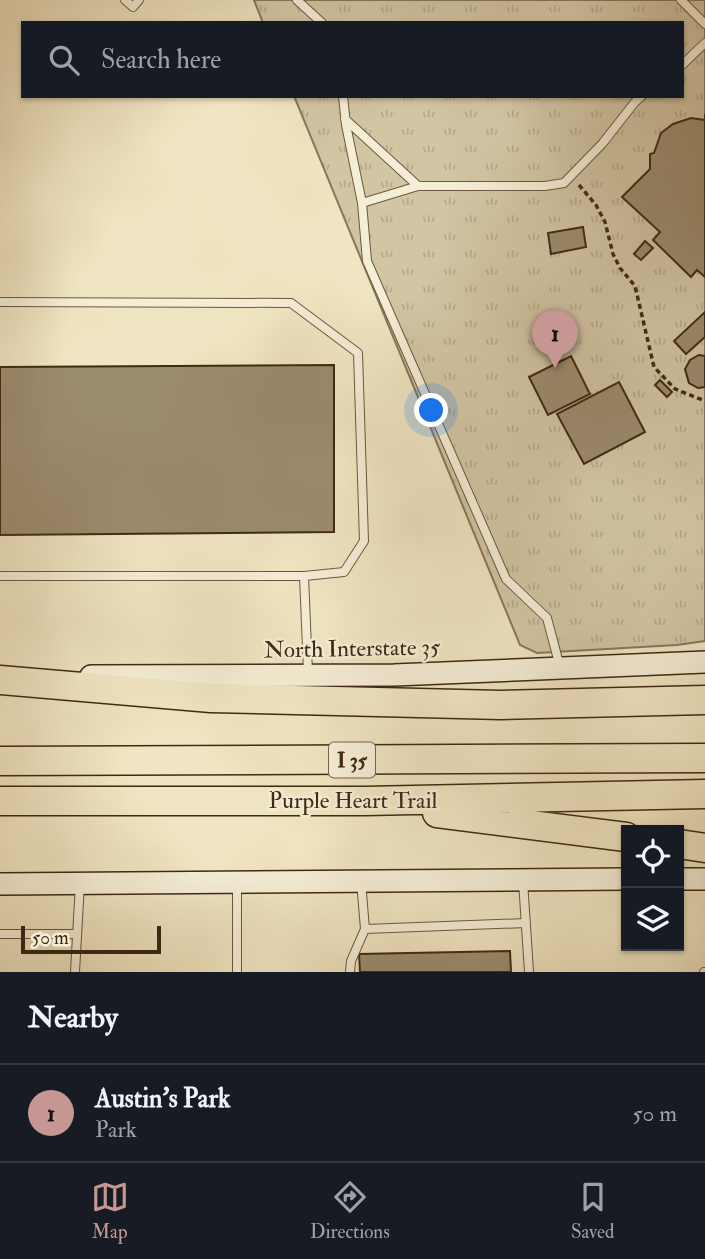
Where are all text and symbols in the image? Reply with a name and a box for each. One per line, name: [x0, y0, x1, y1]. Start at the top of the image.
search box: [21, 21, 684, 98]
icon: search: [45, 41, 83, 79]
text: Search here: [101, 44, 221, 76]
pin: 1: [532, 310, 578, 368]
your location: [414, 393, 448, 427]
street label: North Interstate 35: [264, 632, 440, 665]
road number: I 35: [329, 742, 375, 778]
street label: Purple Heart Trail: [269, 786, 438, 816]
map controls: [621, 825, 684, 951]
button: locate: [621, 825, 684, 888]
button: layers: [621, 888, 684, 951]
scale bar: [21, 923, 161, 955]
text: 50 m: [32, 926, 69, 950]
text: Nearby: [28, 999, 118, 1036]
text: Austin’s Park: [95, 1083, 230, 1115]
text: 1: [47, 1099, 55, 1128]
text: 50 m: [633, 1099, 677, 1128]
text: Park: [95, 1115, 137, 1144]
tab: Map: [91, 1178, 129, 1244]
tab: Directions: [310, 1178, 390, 1244]
tab: Saved: [571, 1178, 614, 1244]

